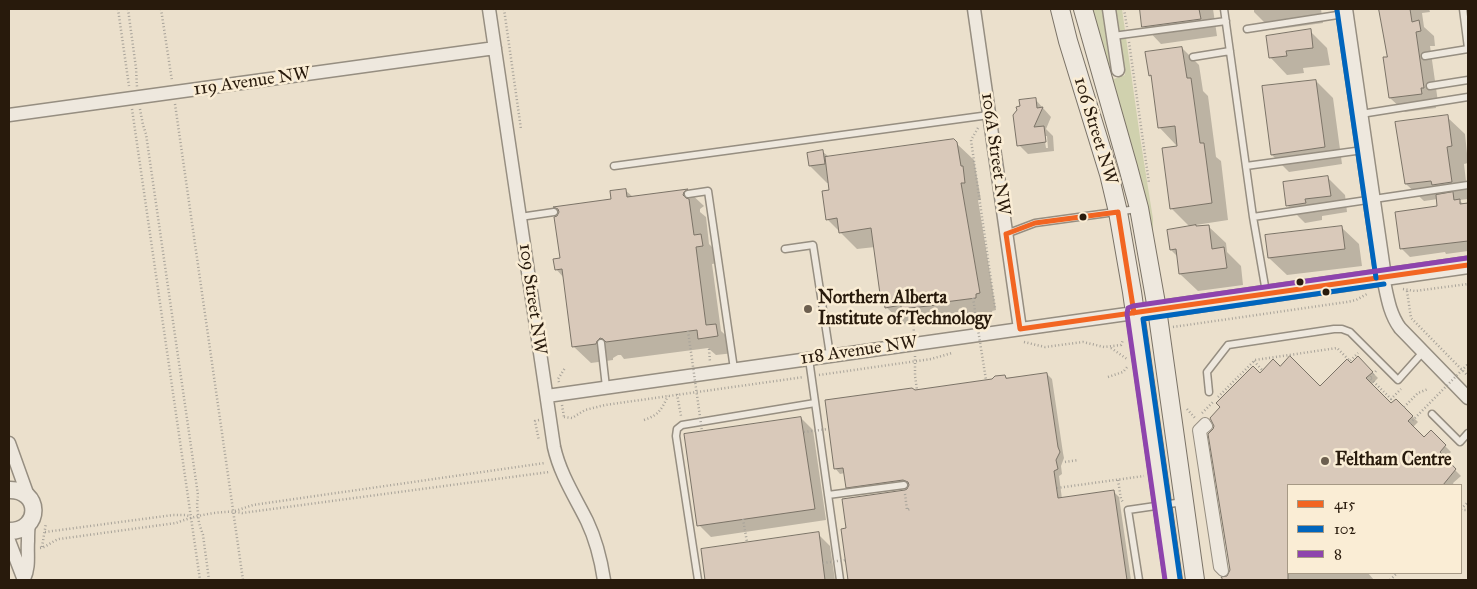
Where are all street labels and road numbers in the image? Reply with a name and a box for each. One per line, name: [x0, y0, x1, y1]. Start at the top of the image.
street label: 119 Avenue NW: [192, 63, 312, 101]
street label: 106 Street NW: [1068, 74, 1122, 188]
street label: 106A Street NW: [976, 91, 1014, 217]
street label: 109 Street NW: [514, 242, 550, 356]
street label: 118 Avenue NW: [799, 332, 919, 370]

